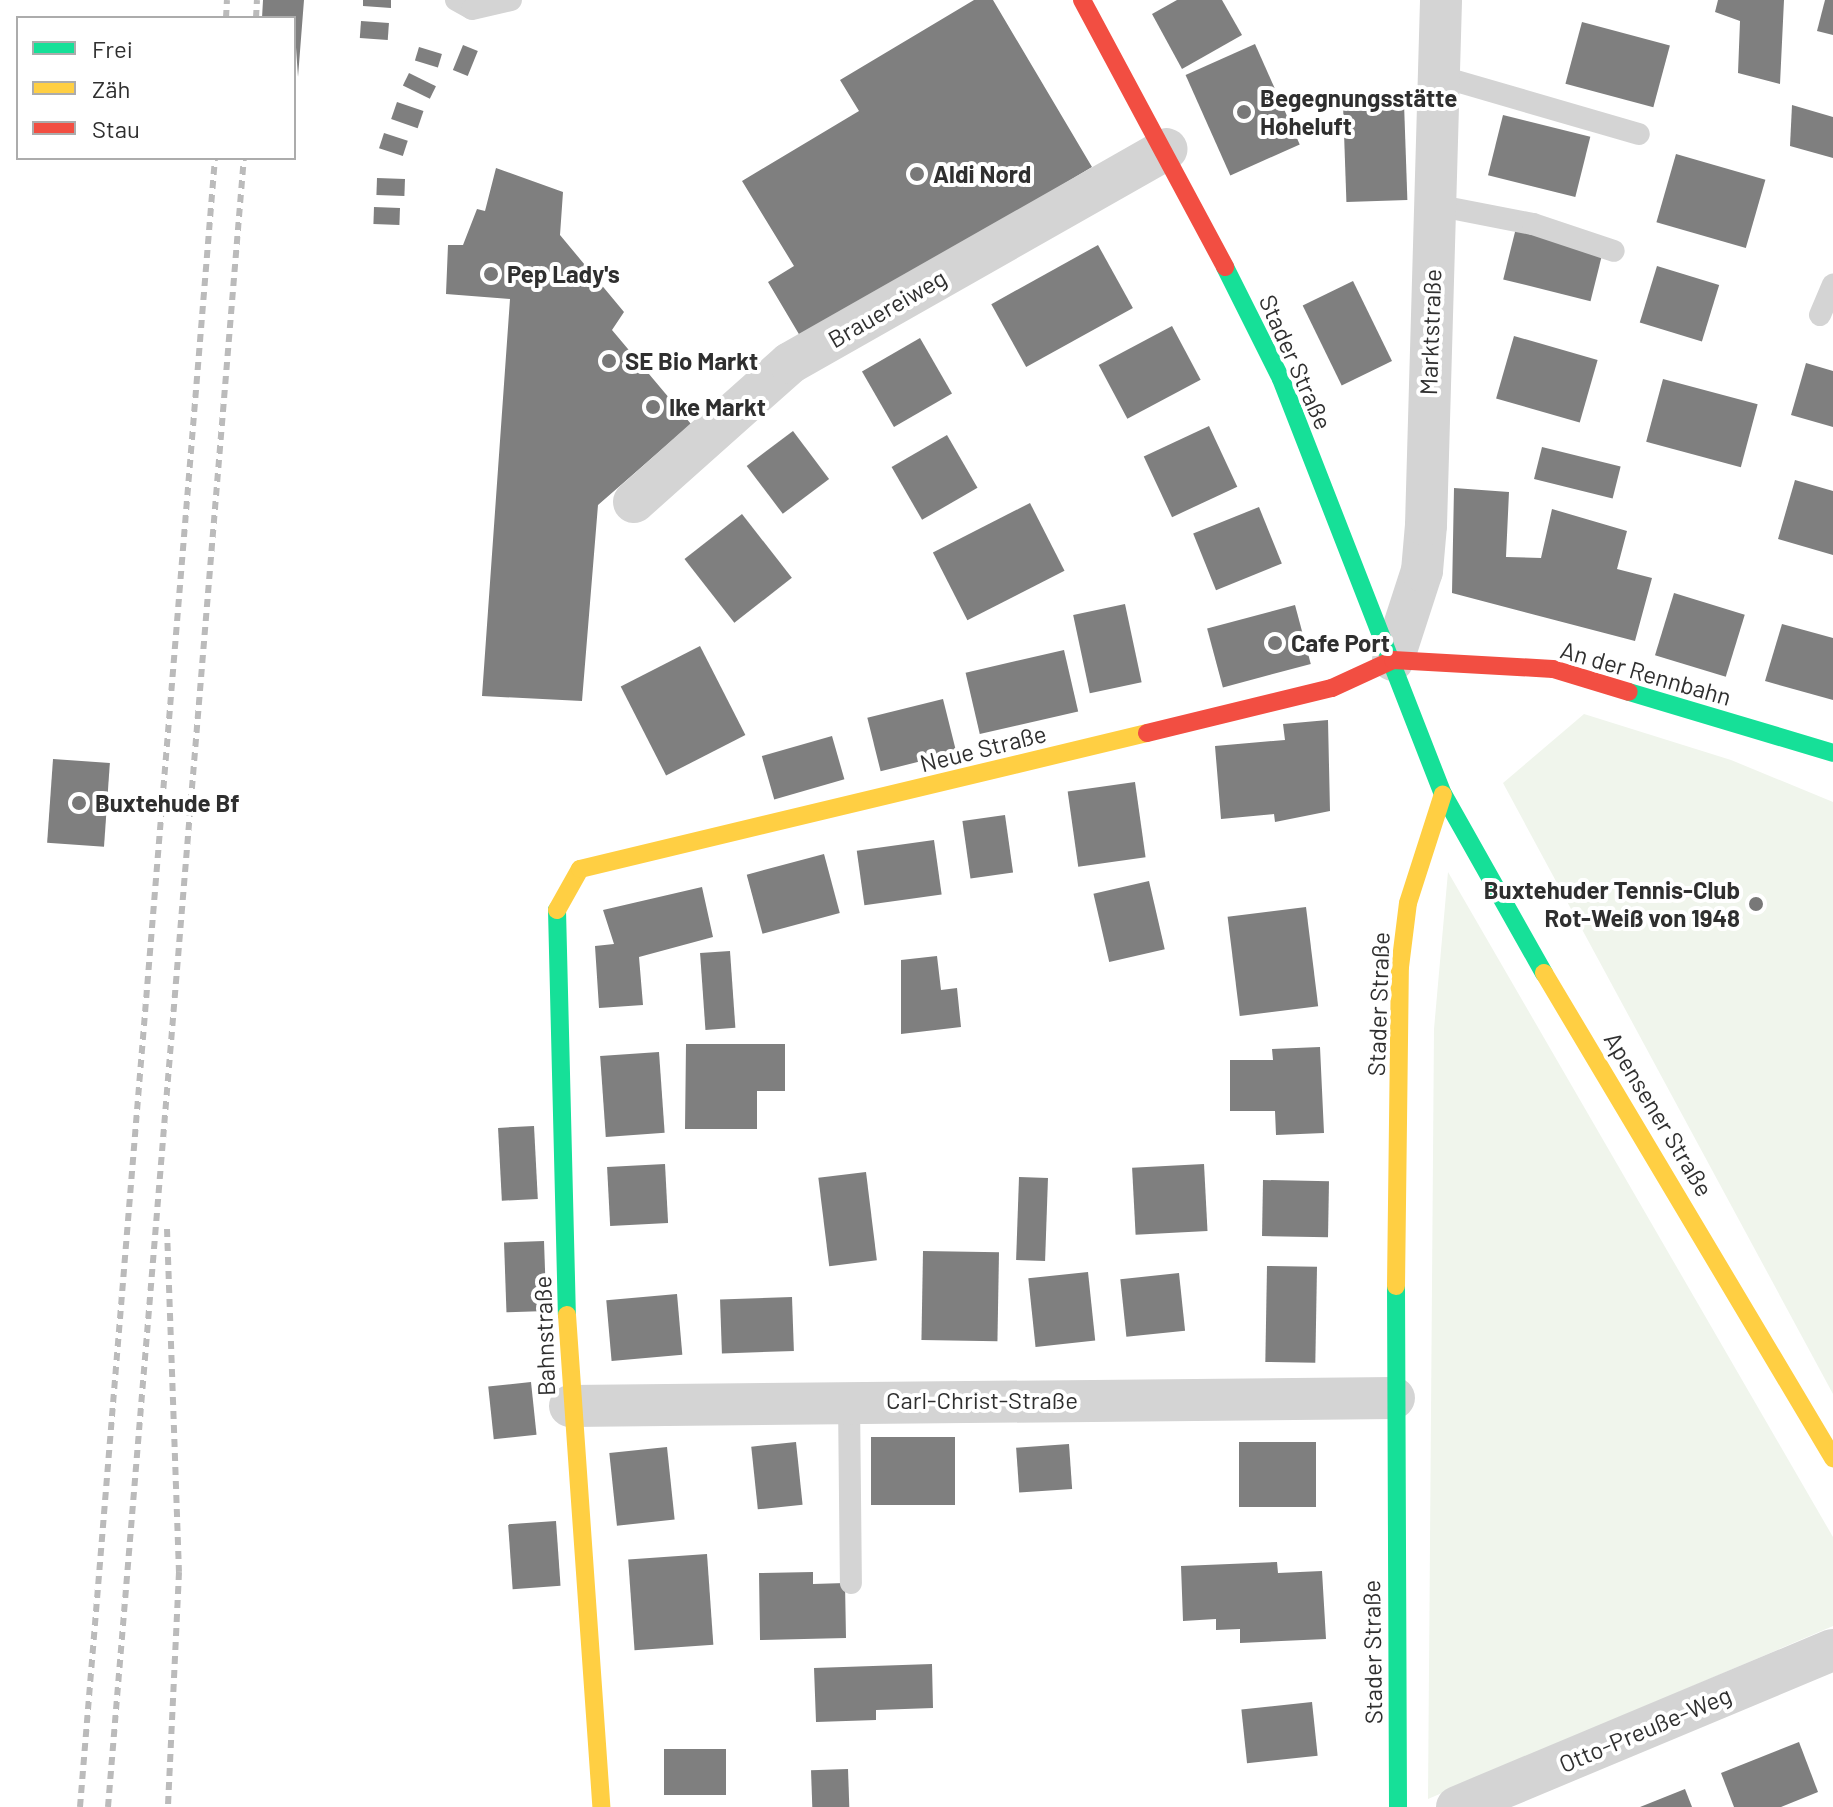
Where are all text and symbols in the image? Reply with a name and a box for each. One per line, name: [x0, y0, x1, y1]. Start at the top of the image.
legend: [16, 16, 296, 160]
text: Frei: [92, 34, 133, 63]
text: Zäh: [92, 74, 130, 103]
place label: Begegnungsstätte Hoheluft: [1260, 84, 1457, 140]
marker: Begegnungsstätte Hoheluft: [1235, 103, 1253, 121]
text: Stau: [92, 114, 140, 143]
place label: Aldi Nord: [933, 160, 1031, 188]
marker: Aldi Nord: [908, 165, 926, 183]
place label: Pep Lady's: [507, 260, 620, 288]
street label: Brauereiweg: [823, 263, 951, 353]
marker: Pep Lady's: [482, 265, 500, 283]
street label: Marktstraße: [1413, 268, 1447, 396]
street label: Stader Straße: [1253, 290, 1339, 434]
place label: SE Bio Markt: [625, 347, 758, 375]
marker: SE Bio Markt: [600, 352, 618, 370]
place label: Ike Markt: [669, 393, 766, 421]
marker: Ike Markt: [644, 398, 662, 416]
place label: Cafe Port: [1291, 629, 1390, 657]
marker: Cafe Port: [1266, 634, 1284, 652]
street label: An der Rennbahn: [1557, 635, 1735, 711]
street label: Neue Straße: [917, 718, 1049, 778]
place label: Buxtehude Bf: [95, 789, 240, 817]
marker: Buxtehude Bf: [70, 794, 88, 812]
place label: Buxtehuder Tennis-Club Rot-Weiß von 1948: [1484, 876, 1740, 932]
marker: Buxtehuder Tennis-Club Rot-Weiß von 1948: [1747, 895, 1765, 913]
street label: Stader Straße: [1361, 931, 1395, 1077]
street label: Apensener Straße: [1599, 1027, 1719, 1201]
street label: Bahnstraße: [528, 1275, 560, 1397]
street label: Carl-Christ-Straße: [886, 1386, 1078, 1414]
street label: Stader Straße: [1356, 1580, 1388, 1724]
street label: Otto-Preuße-Weg: [1555, 1680, 1735, 1778]

